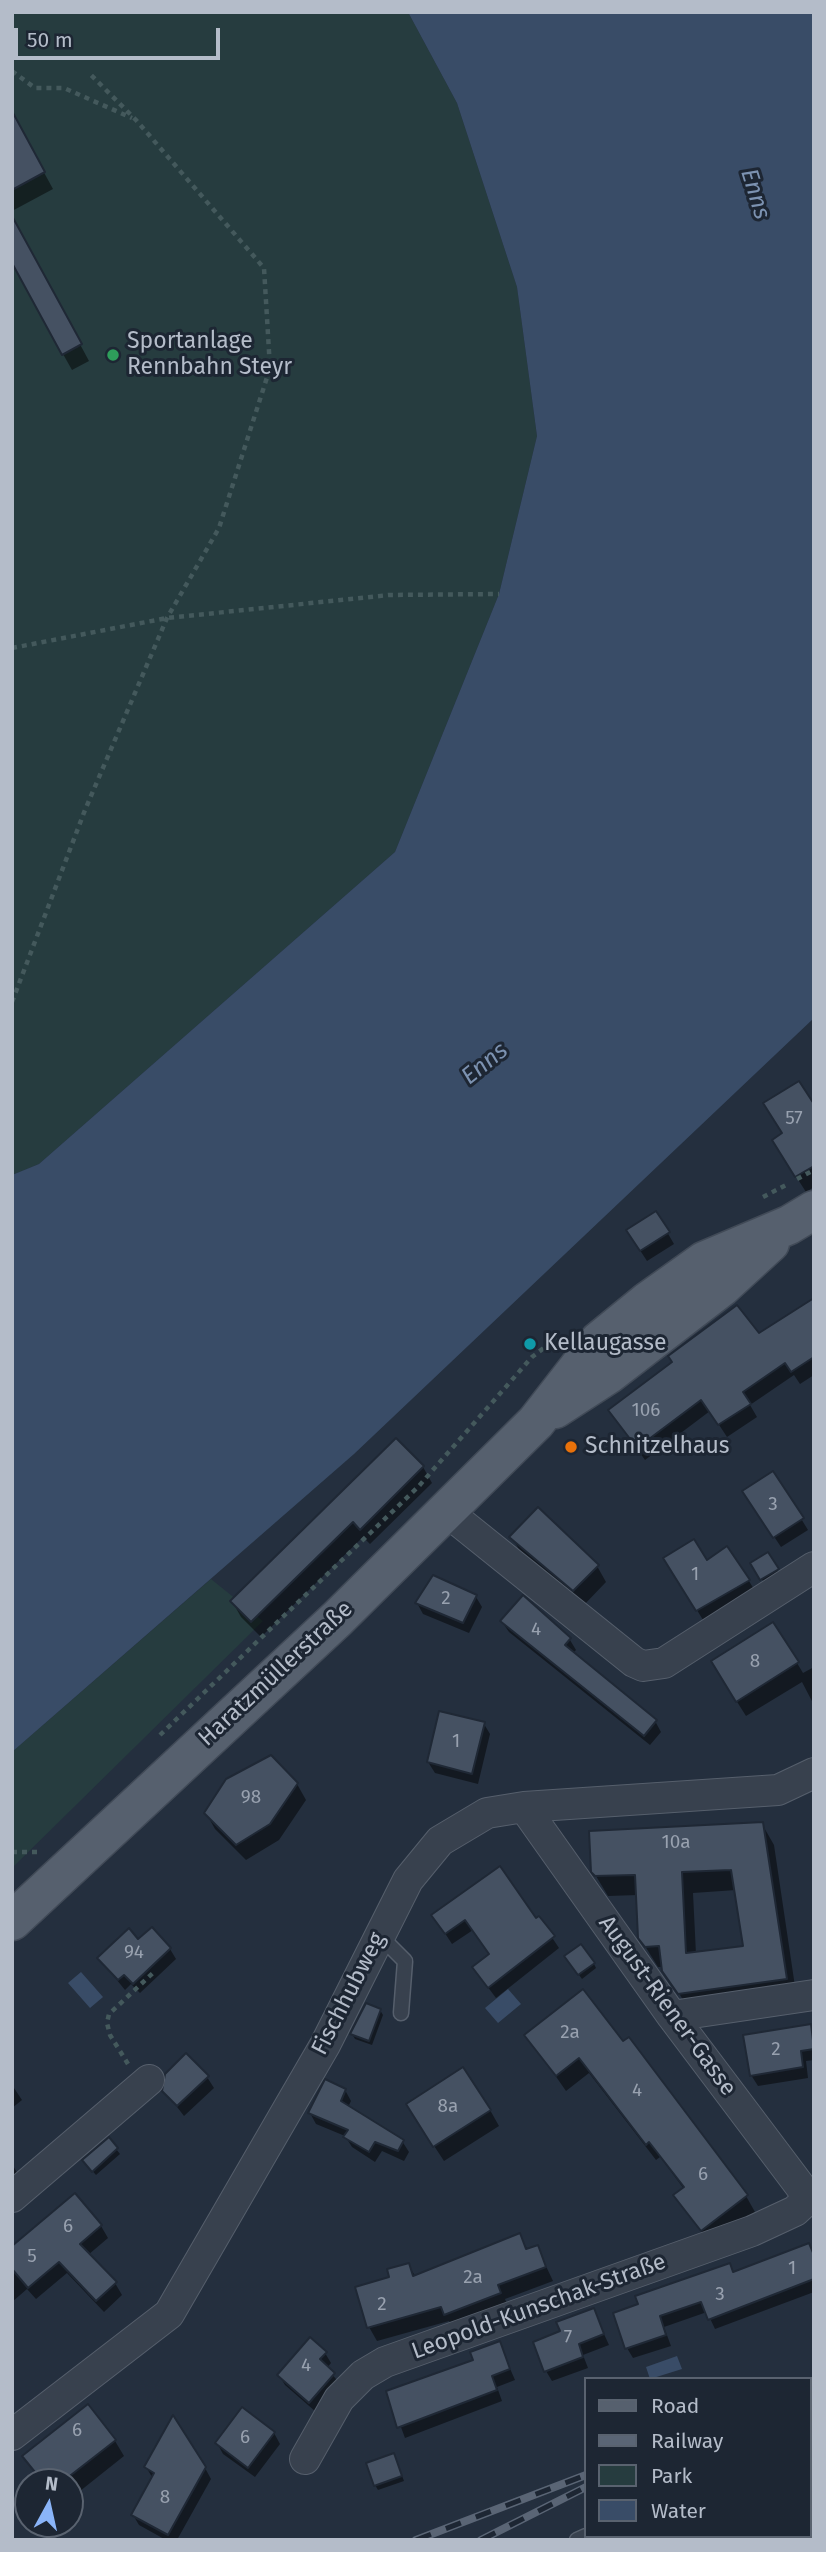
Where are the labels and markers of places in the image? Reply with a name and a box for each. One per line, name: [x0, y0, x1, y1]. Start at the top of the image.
place label: Sportanlage Rennbahn Steyr: [127, 328, 292, 382]
marker: Sportanlage Rennbahn Steyr: [105, 347, 121, 363]
place label: Kellaugasse: [544, 1330, 667, 1358]
marker: Kellaugasse: [522, 1336, 538, 1352]
place label: Schnitzelhaus: [585, 1433, 730, 1461]
marker: Schnitzelhaus: [563, 1439, 579, 1455]

